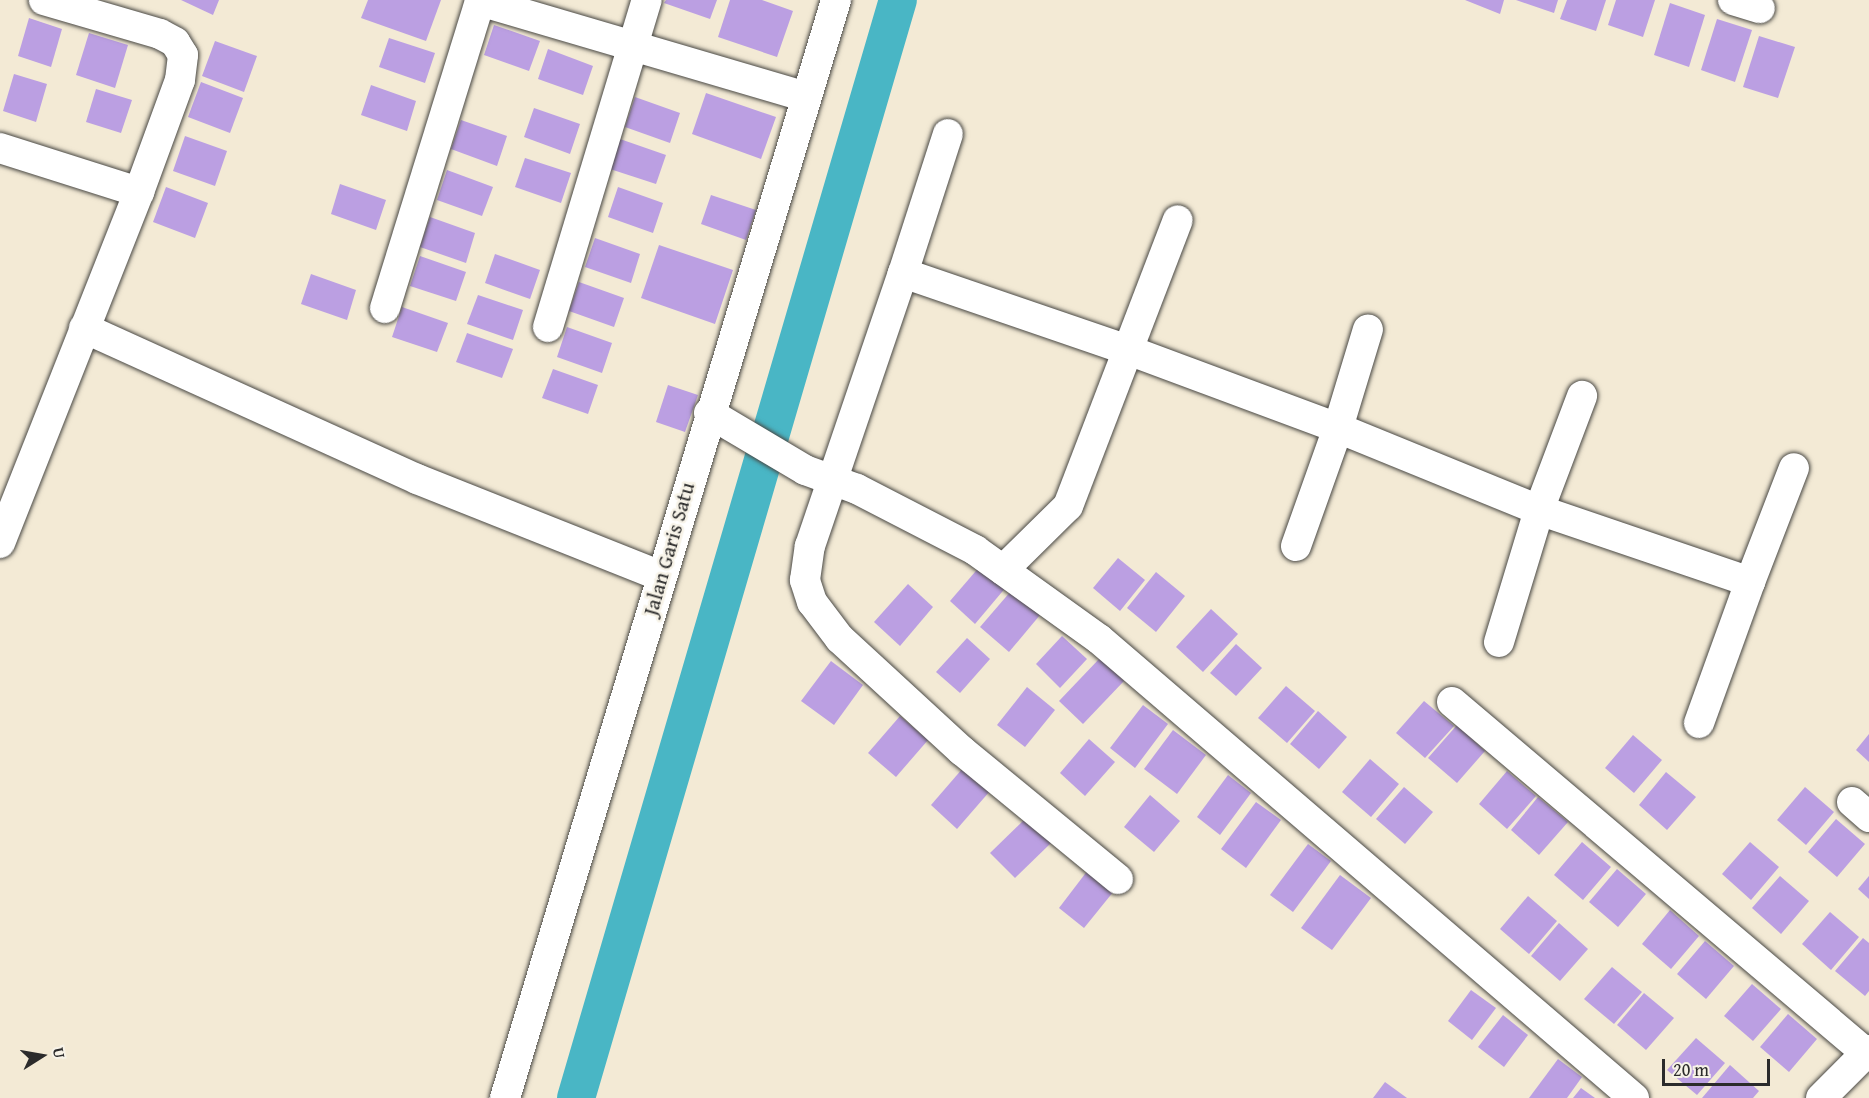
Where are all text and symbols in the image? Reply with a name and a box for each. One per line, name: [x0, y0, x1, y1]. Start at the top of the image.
street label: Jalan Garis Satu: [638, 479, 700, 619]
north arrow: [12, 1026, 72, 1086]
text: U: [47, 1045, 72, 1060]
scale bar: [1665, 1047, 1773, 1085]
text: 20 m: [1673, 1056, 1709, 1083]

